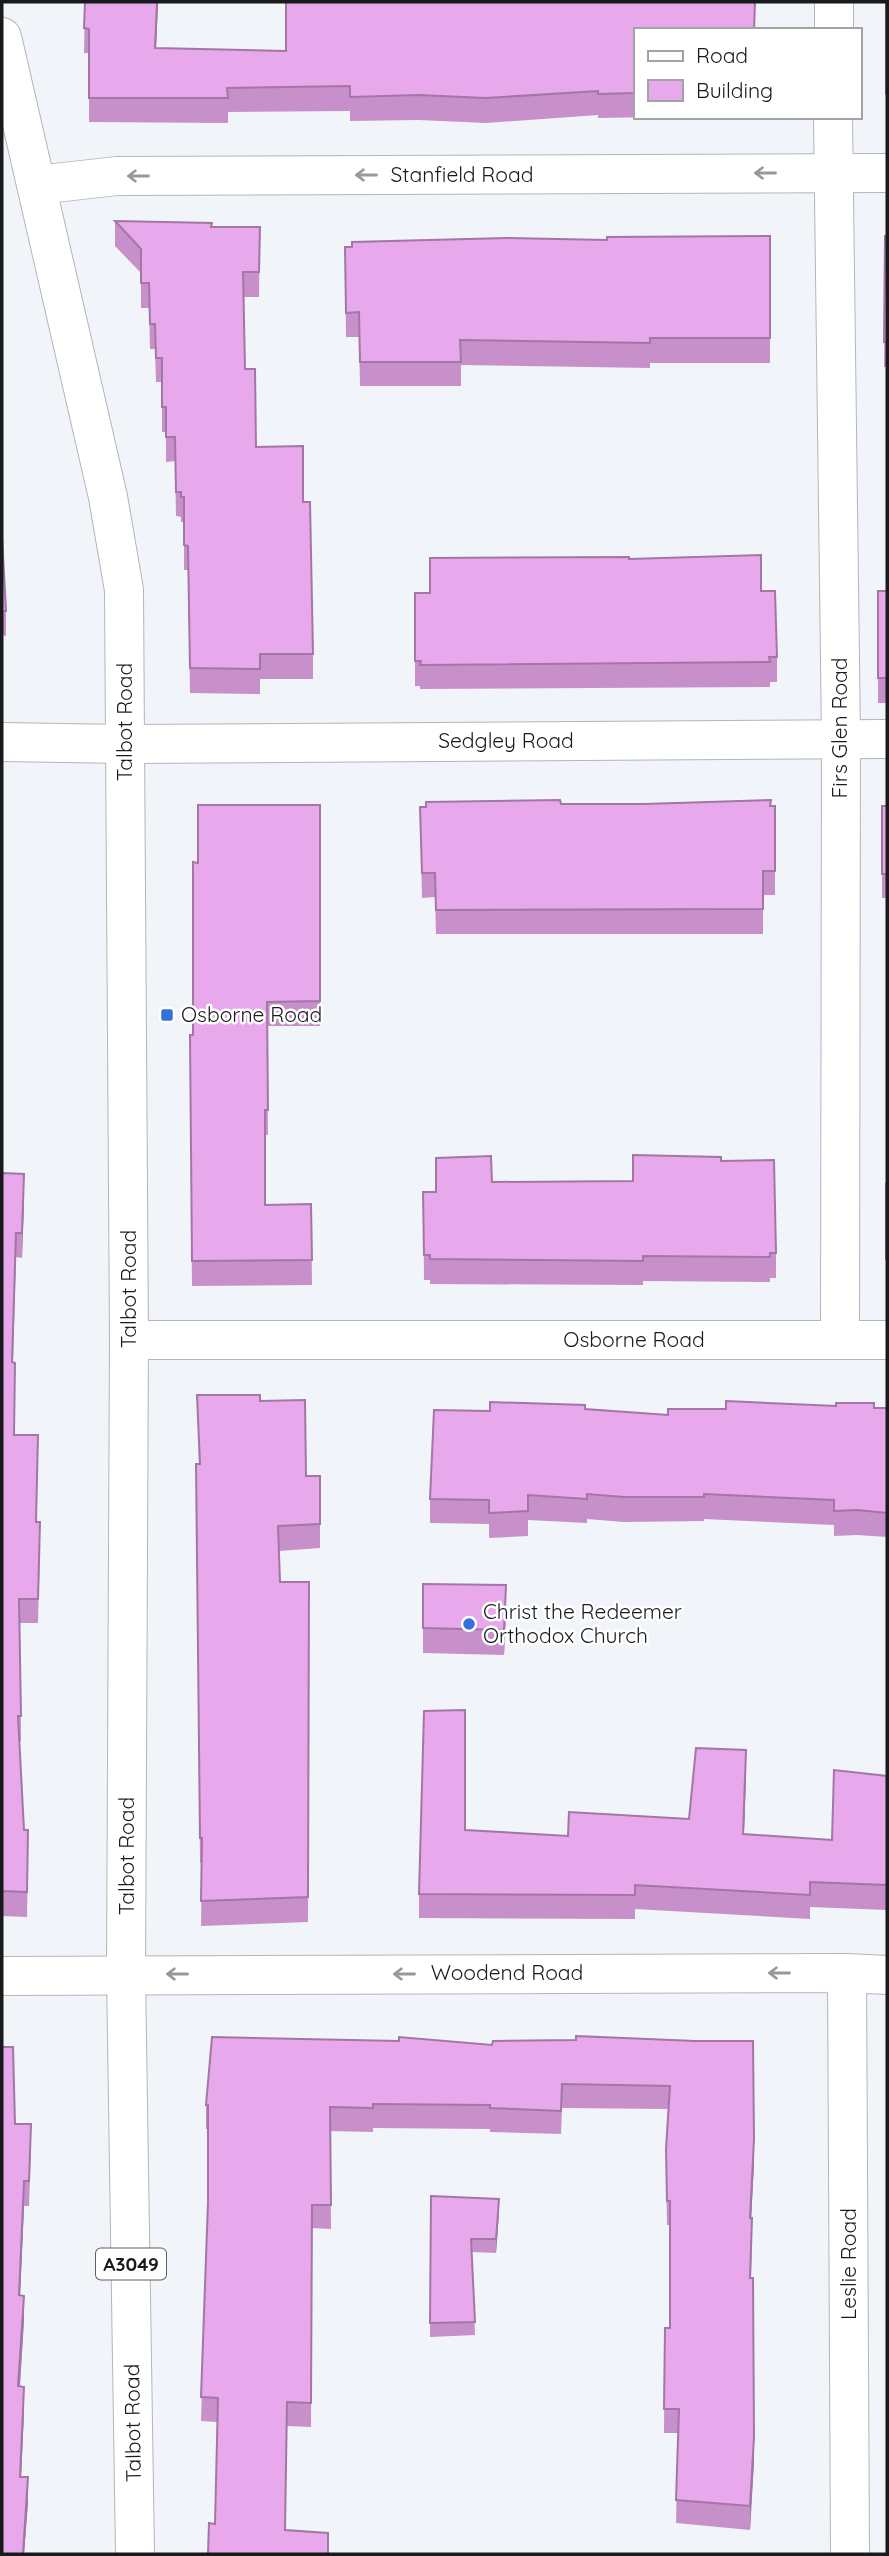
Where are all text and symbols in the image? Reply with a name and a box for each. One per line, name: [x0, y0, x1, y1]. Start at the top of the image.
legend: [634, 28, 861, 119]
text: Road: [696, 42, 748, 68]
text: Building: [696, 77, 773, 103]
street label: Stanfield Road: [391, 161, 533, 187]
one-way arrow: [753, 166, 776, 180]
one-way arrow: [354, 168, 377, 182]
one-way arrow: [127, 169, 150, 183]
street label: Firs Glen Road: [826, 657, 852, 799]
street label: Talbot Road: [111, 663, 137, 781]
street label: Sedgley Road: [438, 727, 574, 753]
place label: Osborne Road: [181, 1001, 322, 1027]
marker: Osborne Road: [159, 1007, 175, 1023]
street label: Talbot Road: [115, 1230, 141, 1348]
street label: Osborne Road: [563, 1326, 705, 1352]
place label: Christ the Redeemer Orthodox Church: [483, 1598, 682, 1648]
marker: Christ the Redeemer Orthodox Church: [461, 1616, 477, 1632]
street label: Talbot Road: [113, 1797, 139, 1915]
street label: Woodend Road: [431, 1959, 583, 1985]
one-way arrow: [767, 1966, 790, 1980]
one-way arrow: [165, 1967, 188, 1981]
one-way arrow: [393, 1967, 416, 1981]
street label: Leslie Road: [835, 2208, 861, 2320]
road number: A3049: [96, 2248, 166, 2280]
street label: Talbot Road: [118, 2364, 146, 2482]

